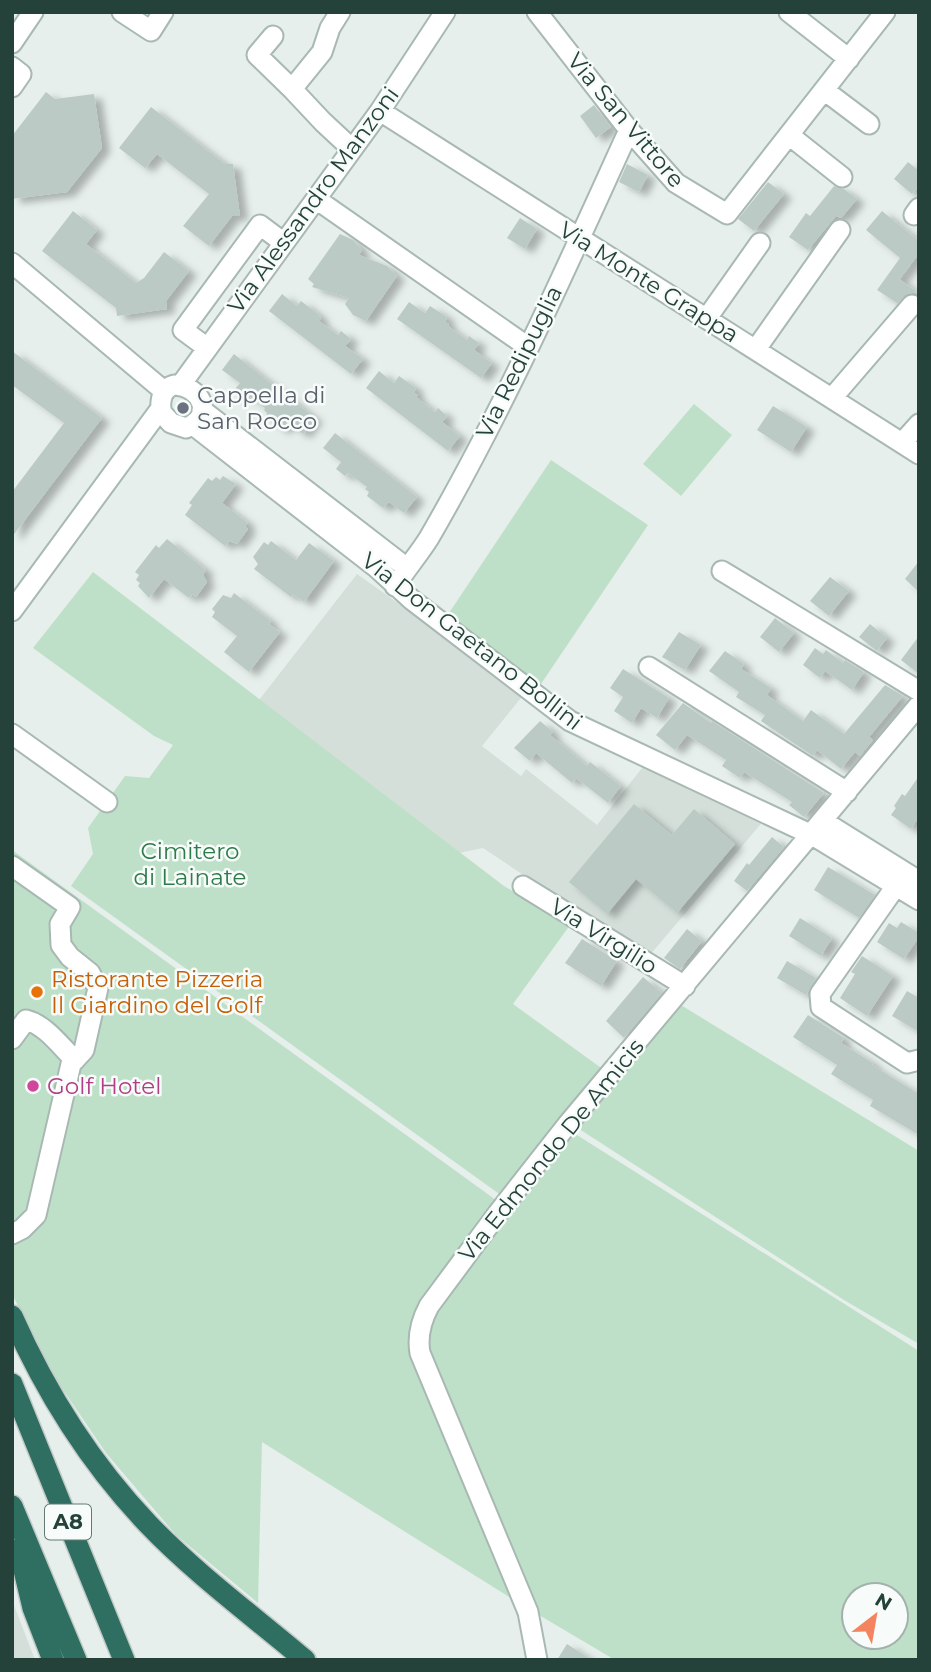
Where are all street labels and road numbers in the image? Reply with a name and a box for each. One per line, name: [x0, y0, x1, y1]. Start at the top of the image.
street label: Via San Vittore: [561, 47, 691, 193]
street label: Via Alessandro Manzoni: [221, 81, 405, 319]
street label: Via Monte Grappa: [554, 215, 744, 349]
street label: Via Redipuglia: [470, 281, 568, 443]
street label: Via Don Gaetano Bollini: [356, 546, 588, 736]
street label: Via Virgilio: [545, 892, 663, 980]
street label: Via Edmondo De Amicis: [452, 1033, 650, 1267]
road number: A8: [45, 1504, 91, 1540]

